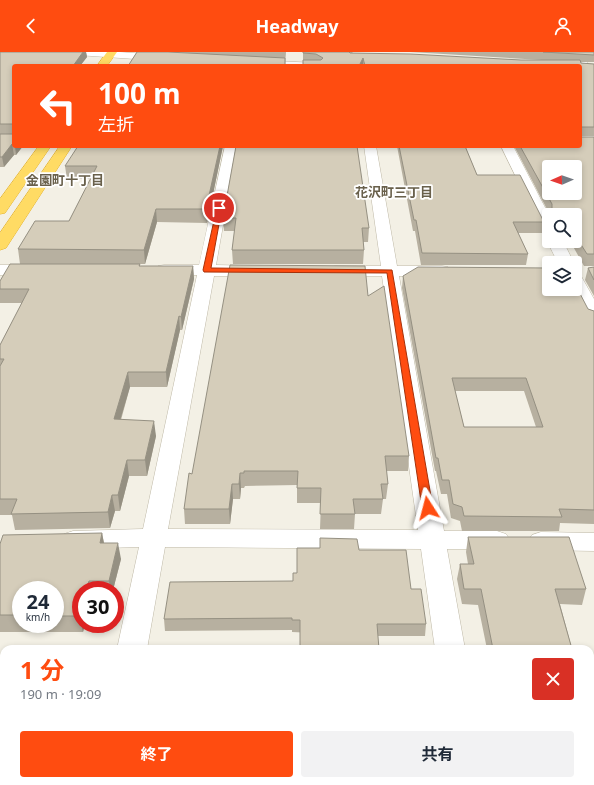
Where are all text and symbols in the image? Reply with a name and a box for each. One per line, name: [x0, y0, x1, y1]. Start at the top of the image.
text: Headway: [255, 14, 339, 38]
icon: back: [20, 15, 42, 37]
icon: person: [552, 15, 574, 37]
text: 100 m: [98, 74, 181, 112]
icon: left: [32, 80, 84, 132]
text: 左折: [98, 112, 134, 136]
north arrow: [542, 160, 582, 200]
map controls: [542, 160, 582, 296]
district label: 金園町十丁目: [26, 171, 104, 189]
district label: 花沢町三丁目: [355, 183, 433, 201]
pin: [202, 191, 236, 225]
icon: arrive: [208, 197, 230, 219]
button: search: [542, 208, 582, 248]
button: layers: [542, 256, 582, 296]
position arrow: [407, 487, 449, 529]
speed limit sign: 30: [72, 581, 124, 633]
text: 24: [27, 588, 49, 615]
text: km/h: [26, 610, 50, 624]
text: 1 分: [20, 653, 64, 686]
button: close: [532, 658, 574, 700]
text: 190 m · 19:09: [20, 685, 101, 703]
button: 終了: [20, 731, 293, 777]
button: 共有: [301, 731, 574, 777]

